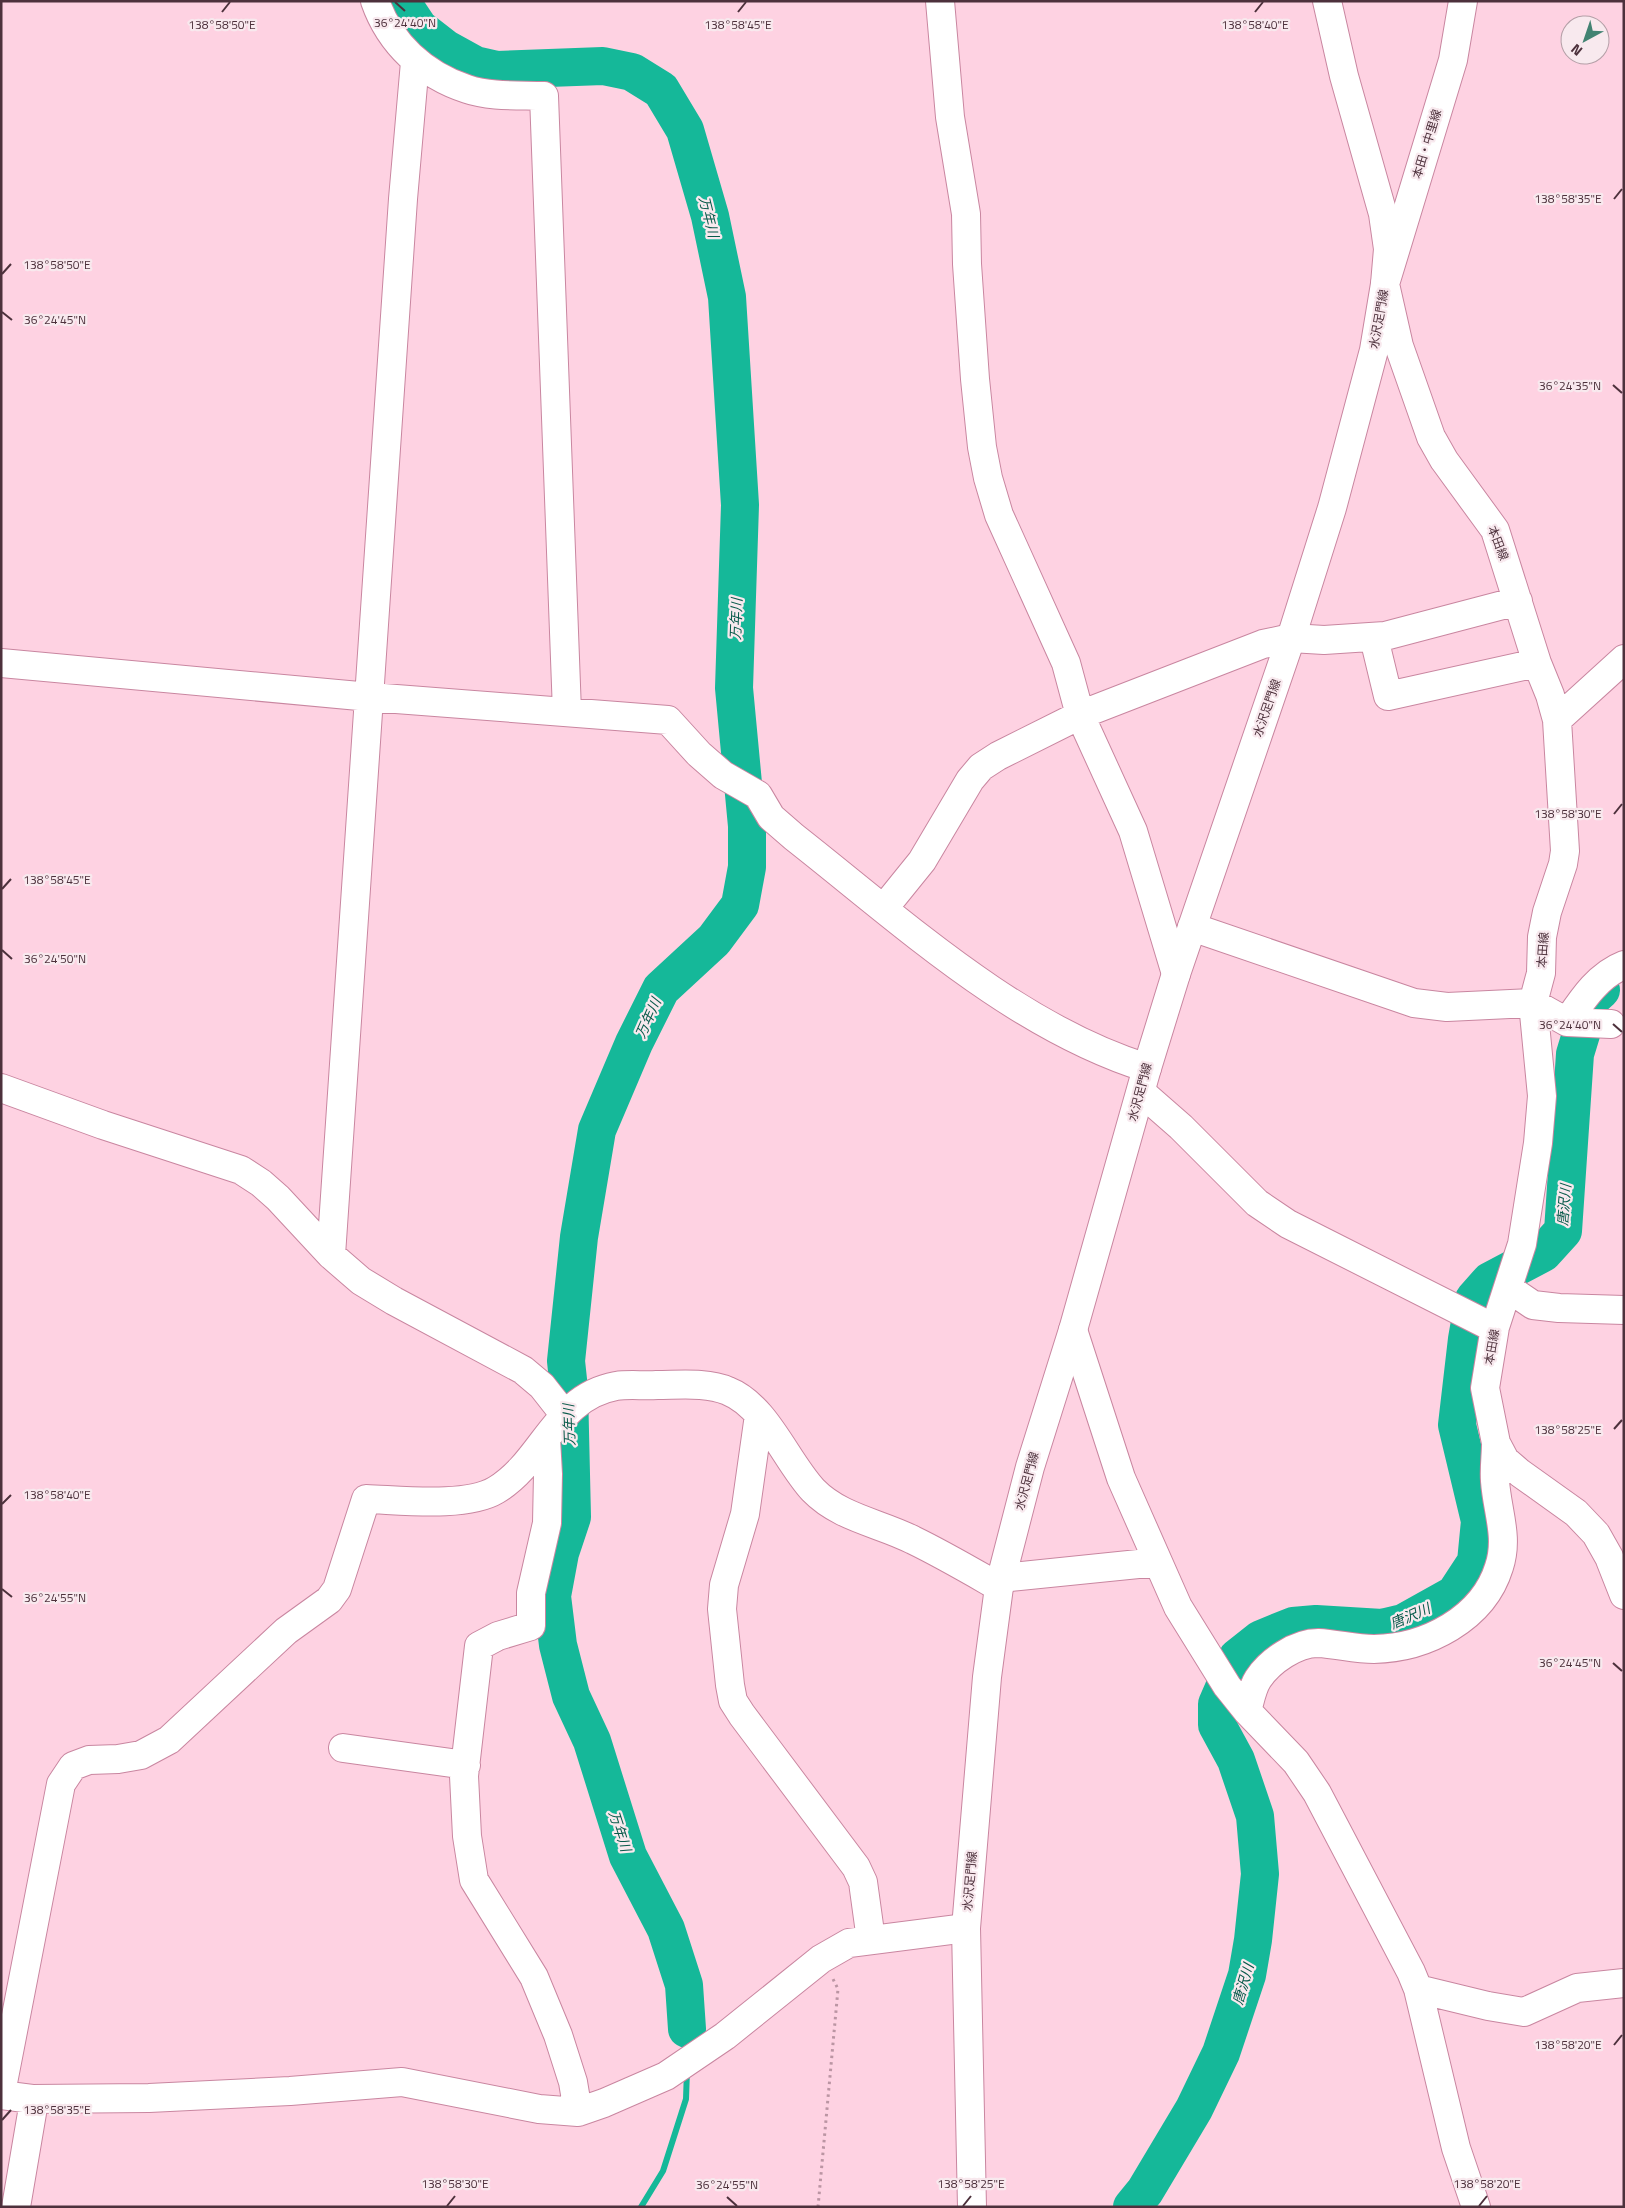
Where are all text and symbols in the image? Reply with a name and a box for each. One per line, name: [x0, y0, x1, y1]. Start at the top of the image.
text: 36°24'40"N: [374, 13, 436, 32]
text: 138°58'50"E: [188, 15, 256, 34]
text: 138°58'45"E: [704, 15, 772, 34]
text: 138°58'40"E: [1221, 15, 1289, 34]
north arrow: [1560, 15, 1610, 65]
text: N: [1566, 39, 1587, 62]
street label: 本田・中里線: [1407, 107, 1446, 181]
text: 138°58'35"E: [1534, 189, 1602, 208]
water label: 万年川: [694, 194, 725, 242]
text: 138°58'50"E: [23, 255, 91, 274]
street label: 水沢足門線: [1364, 288, 1393, 350]
text: 36°24'45"N: [24, 310, 86, 329]
text: 36°24'35"N: [1539, 376, 1601, 395]
street label: 本田線: [1483, 523, 1514, 563]
water label: 万年川: [724, 596, 747, 640]
street label: 水沢足門線: [1248, 676, 1285, 739]
text: 138°58'30"E: [1534, 804, 1602, 823]
text: 138°58'45"E: [23, 870, 91, 889]
street label: 本田線: [1532, 931, 1553, 969]
text: 36°24'50"N: [24, 949, 86, 968]
water label: 万年川: [629, 993, 666, 1041]
text: 36°24'40"N: [1539, 1015, 1601, 1034]
street label: 水沢足門線: [1123, 1060, 1156, 1123]
water label: 唐沢川: [1551, 1181, 1576, 1227]
street label: 本田線: [1479, 1328, 1504, 1366]
water label: 万年川: [557, 1402, 580, 1446]
text: 138°58'25"E: [1534, 1420, 1602, 1439]
street label: 水沢足門線: [1010, 1449, 1043, 1512]
text: 138°58'40"E: [23, 1485, 91, 1504]
text: 36°24'55"N: [24, 1588, 86, 1607]
water label: 唐沢川: [1386, 1597, 1435, 1634]
text: 36°24'45"N: [1539, 1653, 1601, 1672]
water label: 万年川: [604, 1808, 638, 1856]
street label: 水沢足門線: [957, 1850, 982, 1912]
water label: 唐沢川: [1227, 1959, 1259, 2007]
text: 138°58'20"E: [1534, 2035, 1602, 2054]
text: 138°58'35"E: [23, 2100, 91, 2119]
text: 138°58'30"E: [421, 2174, 489, 2193]
text: 138°58'25"E: [937, 2174, 1005, 2193]
text: 138°58'20"E: [1453, 2174, 1521, 2193]
text: 36°24'55"N: [696, 2175, 758, 2194]

